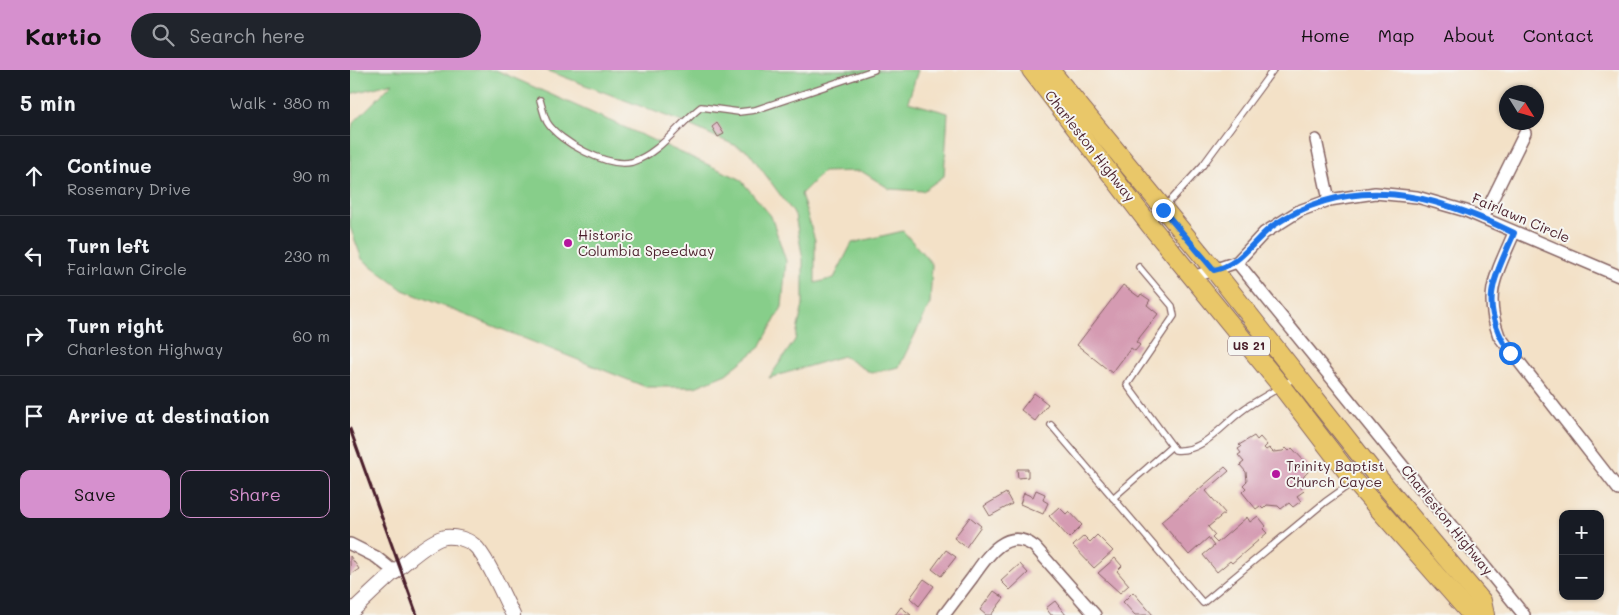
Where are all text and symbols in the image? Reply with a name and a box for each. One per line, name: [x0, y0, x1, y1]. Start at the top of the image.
search box: [131, 13, 481, 58]
text: Kartio: [25, 20, 101, 51]
icon: search: [149, 21, 177, 49]
text: Search here: [189, 23, 305, 48]
text: Home: [1301, 23, 1350, 47]
text: Map: [1378, 23, 1414, 47]
text: About: [1442, 23, 1495, 47]
text: Contact: [1523, 23, 1594, 47]
north arrow: [1499, 85, 1544, 130]
street label: Charleston Highway: [1041, 86, 1140, 205]
text: 5 min: [20, 89, 76, 116]
text: Walk · 380 m: [229, 92, 330, 113]
text: Continue: [67, 153, 152, 178]
icon: ahead: [20, 162, 48, 190]
text: 90 m: [293, 165, 330, 186]
text: Rosemary Drive: [67, 178, 191, 199]
street label: Fairlawn Circle: [1469, 188, 1573, 247]
route end: [1152, 199, 1175, 222]
place label: Historic Columbia Speedway: [578, 225, 715, 260]
text: Turn left: [67, 233, 150, 258]
marker: Historic Columbia Speedway: [562, 237, 574, 249]
icon: left: [20, 242, 48, 270]
text: 230 m: [284, 245, 330, 266]
text: Fairlawn Circle: [67, 258, 187, 279]
text: Turn right: [67, 313, 164, 338]
icon: right: [20, 322, 48, 350]
text: 60 m: [293, 325, 330, 346]
road number: US 21: [1228, 336, 1270, 356]
text: Charleston Highway: [67, 338, 223, 359]
route start: [1499, 342, 1522, 365]
icon: arrive: [20, 402, 48, 430]
text: Arrive at destination: [67, 403, 270, 428]
place label: Trinity Baptist Church Cayce: [1286, 456, 1385, 491]
street label: Charleston Highway: [1397, 461, 1498, 579]
marker: Trinity Baptist Church Cayce: [1270, 468, 1282, 480]
button: Save: [20, 470, 170, 518]
button: Share: [180, 470, 330, 518]
map controls: [1559, 510, 1604, 600]
button: +: [1559, 510, 1604, 555]
button: −: [1559, 555, 1604, 600]

